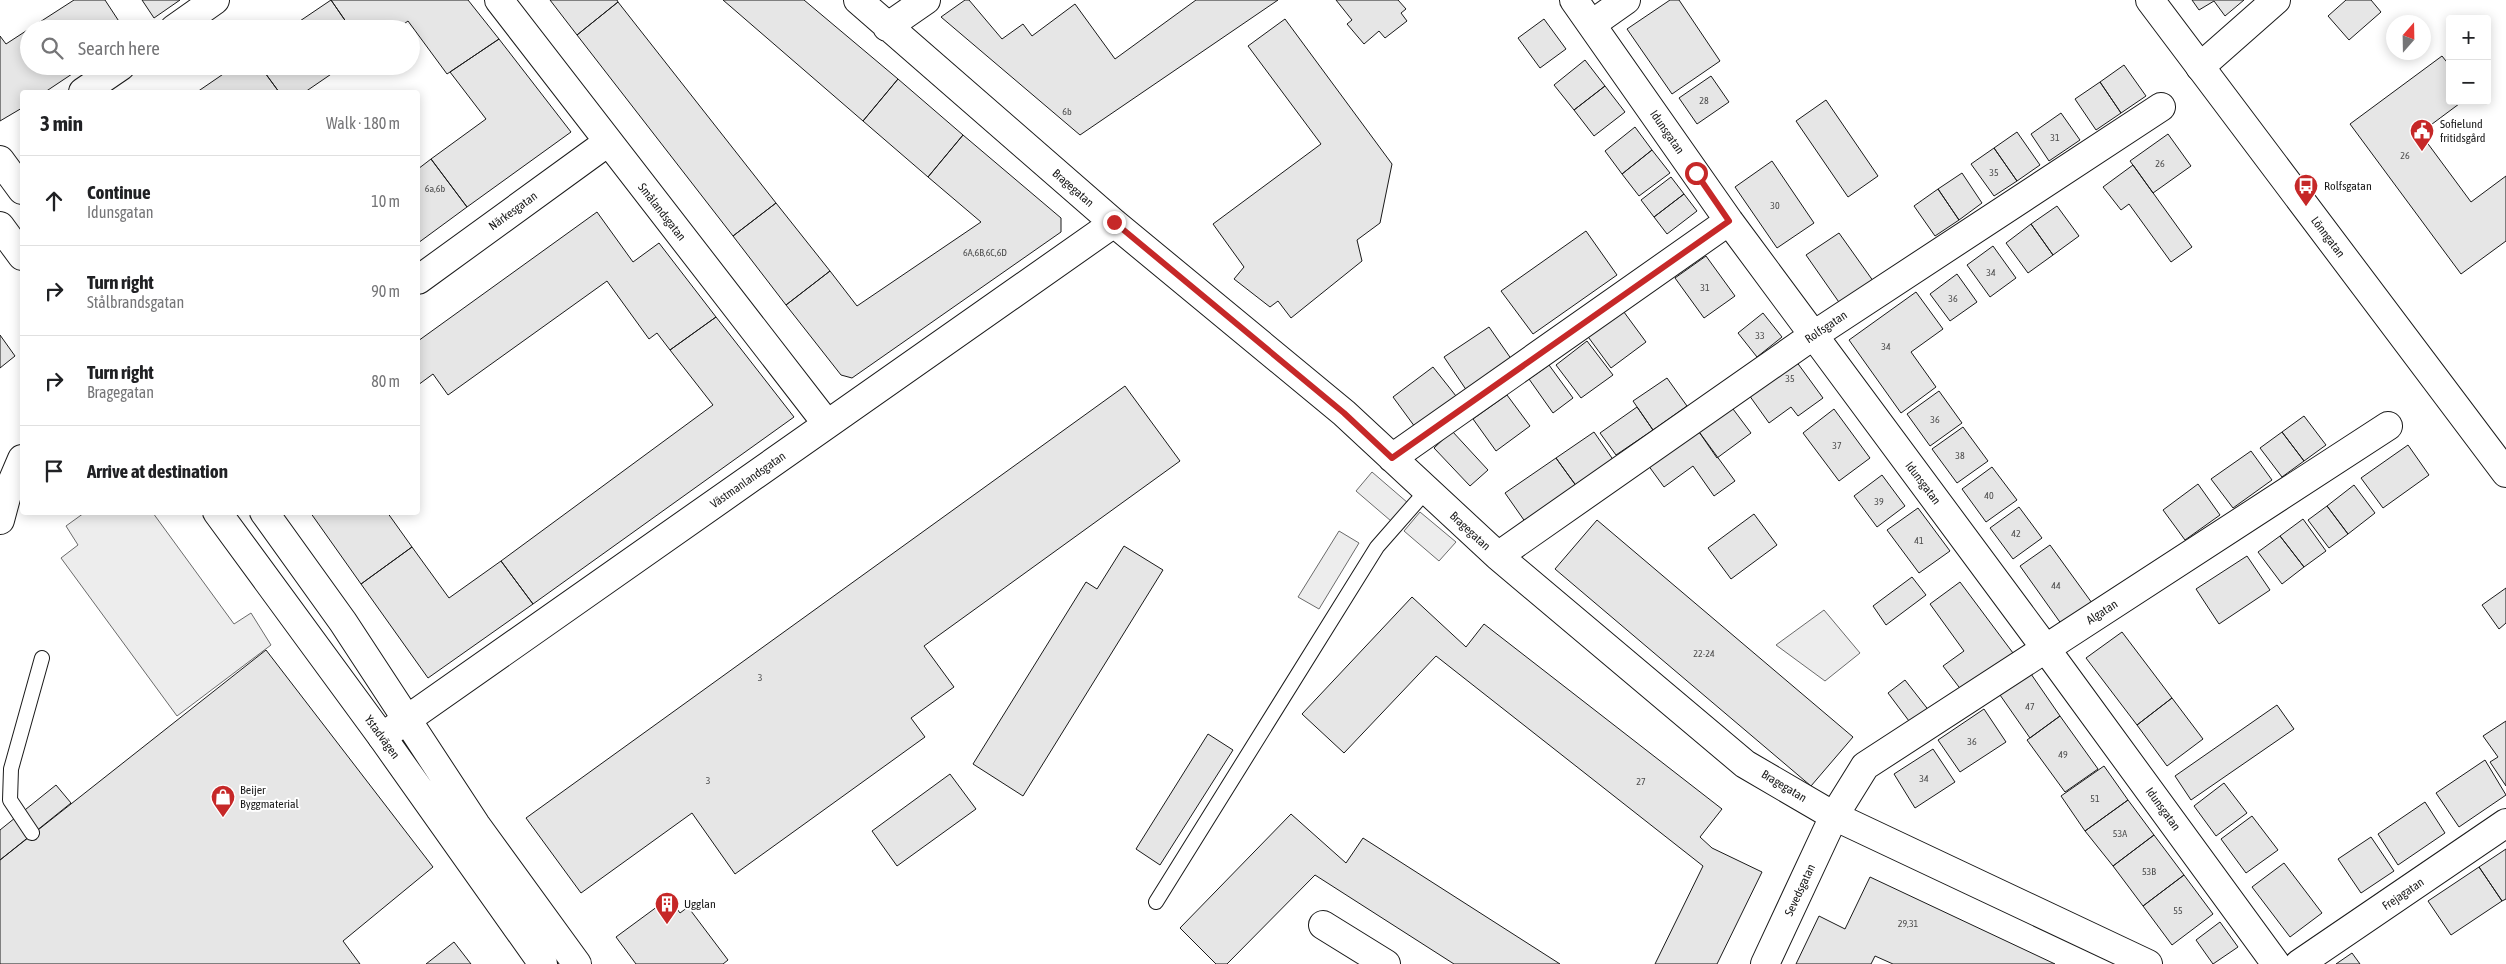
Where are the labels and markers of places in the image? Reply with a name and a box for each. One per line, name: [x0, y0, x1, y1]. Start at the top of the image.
place label: Sofielund fritidsgård: [2440, 117, 2485, 145]
public building icon: Sofielund fritidsgård: [2409, 118, 2435, 152]
bus stop icon: Rolfsgatan: [2293, 173, 2319, 207]
place label: Rolfsgatan: [2324, 179, 2372, 193]
place label: Beijer Byggmaterial: [240, 783, 300, 811]
shop icon: Beijer Byggmaterial: [210, 784, 236, 818]
building icon: Ugglan: [654, 891, 680, 925]
place label: Ugglan: [684, 897, 716, 911]

